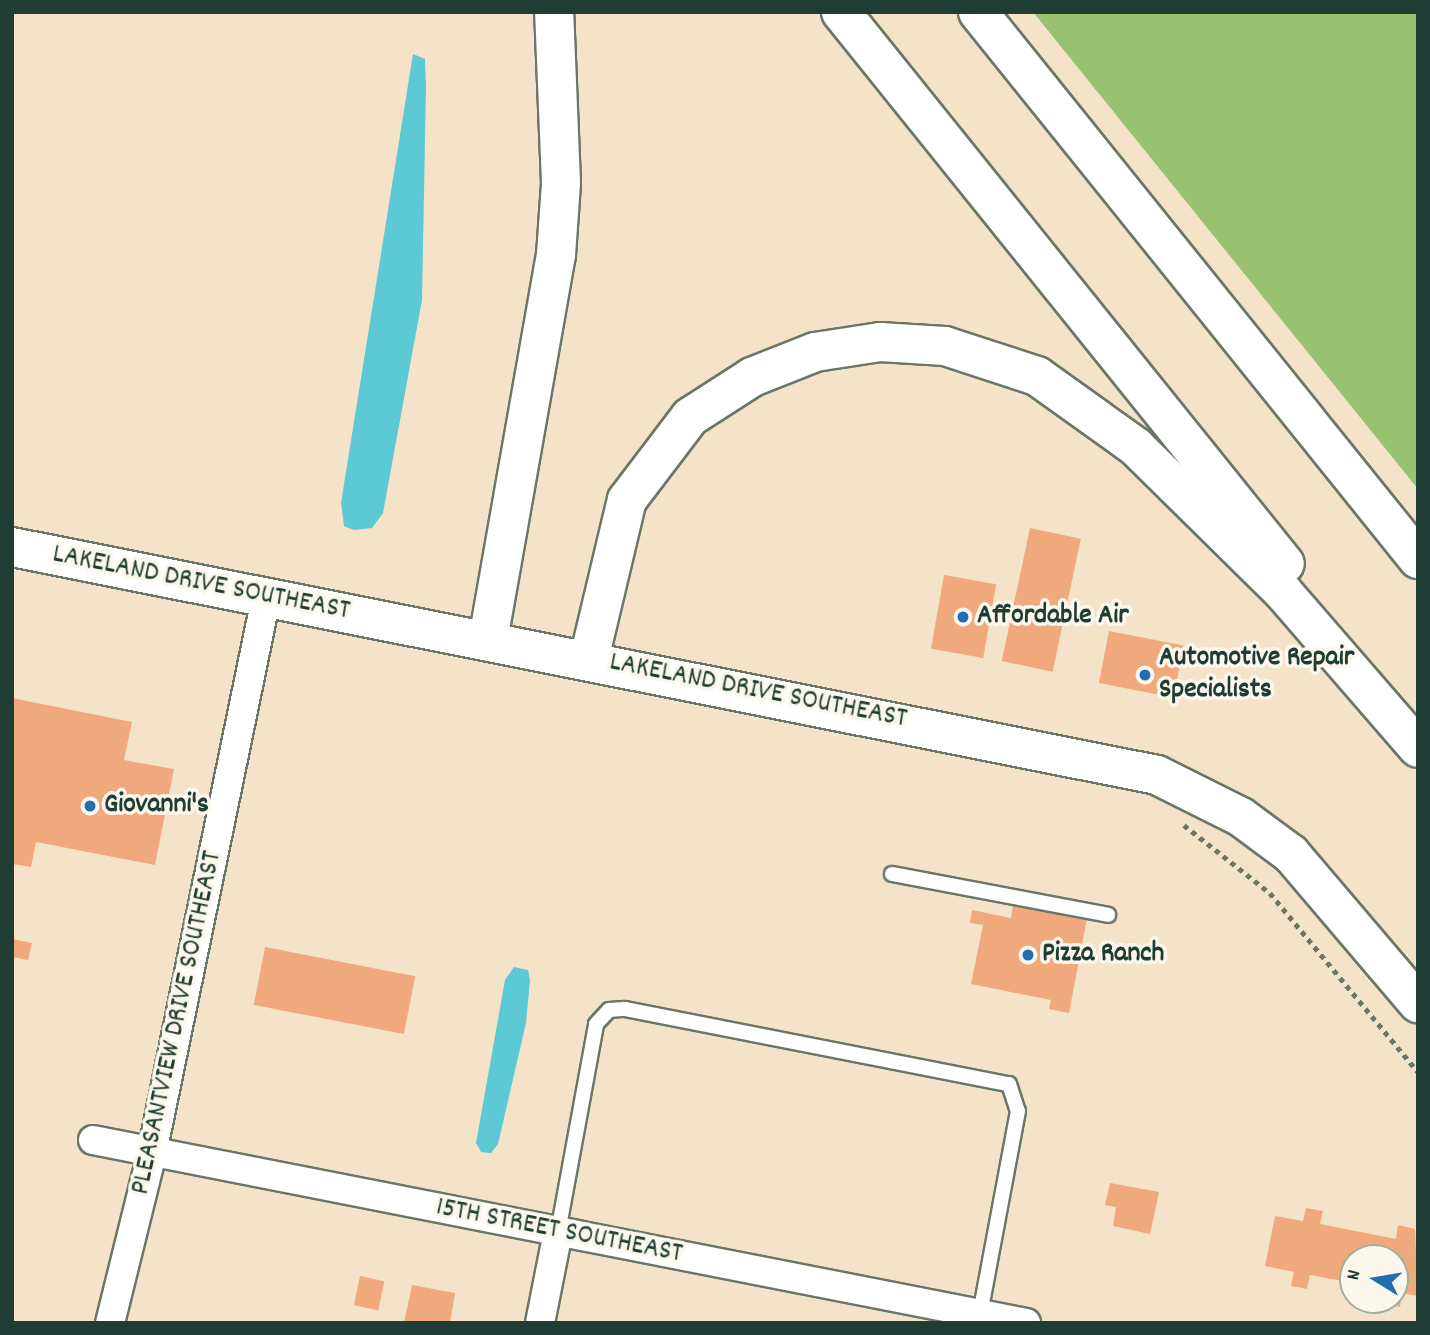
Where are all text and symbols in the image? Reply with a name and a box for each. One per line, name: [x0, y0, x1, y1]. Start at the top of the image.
street label: LAKELAND DRIVE SOUTHEAST: [49, 539, 353, 629]
place label: Affordable Air: [977, 600, 1129, 634]
marker: Affordable Air: [955, 609, 971, 625]
place label: Automotive Repair Specialists: [1159, 642, 1354, 708]
street label: LAKELAND DRIVE SOUTHEAST: [606, 647, 910, 737]
marker: Automotive Repair Specialists: [1137, 667, 1153, 683]
place label: Giovanni's: [104, 789, 209, 823]
marker: Giovanni's: [82, 798, 98, 814]
street label: PLEASANTVIEW DRIVE SOUTHEAST: [125, 848, 231, 1198]
place label: Pizza Ranch: [1042, 938, 1164, 972]
marker: Pizza Ranch: [1020, 947, 1036, 963]
street label: 15TH STREET SOUTHEAST: [433, 1192, 685, 1272]
north arrow: [1339, 1244, 1409, 1314]
text: N: [1341, 1268, 1369, 1282]

